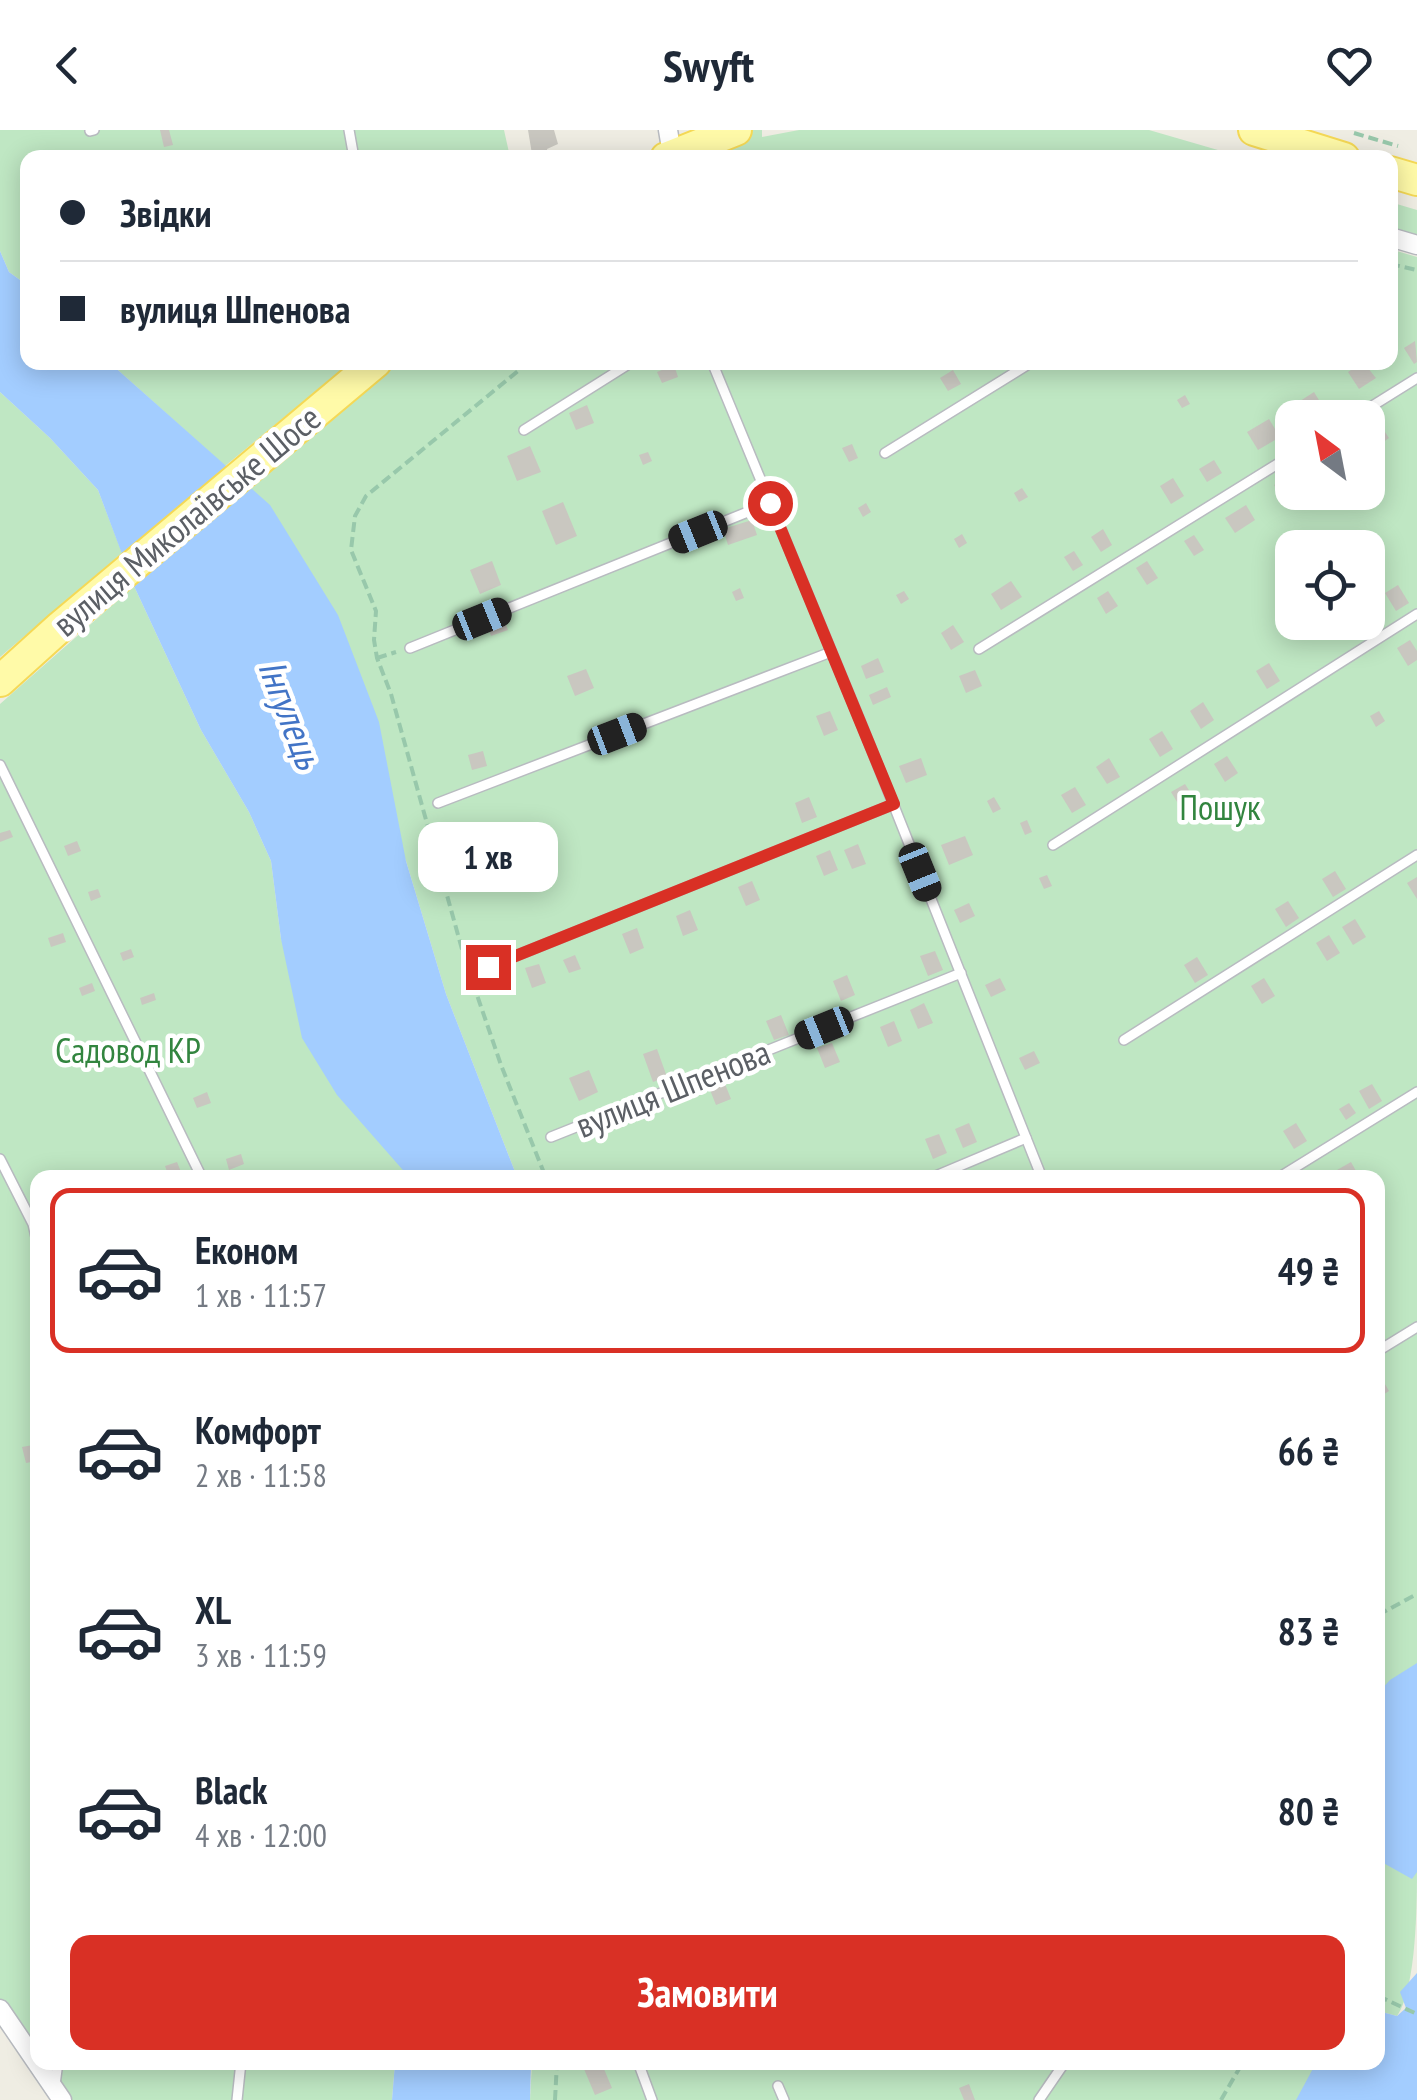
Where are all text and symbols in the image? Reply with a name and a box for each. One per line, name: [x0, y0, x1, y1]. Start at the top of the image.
text: Swyft: [663, 36, 754, 94]
icon: back: [40, 38, 95, 93]
icon: heart: [1322, 38, 1377, 93]
text: Звідки: [120, 188, 212, 237]
text: вулиця Шпенова: [120, 284, 350, 333]
street label: вулиця Миколаївське Шосе: [43, 395, 330, 646]
north arrow: [1275, 400, 1385, 510]
map controls: [1275, 400, 1385, 640]
route start: [748, 481, 793, 526]
car: [665, 507, 731, 557]
button: locate: [1275, 530, 1385, 640]
car: [449, 594, 515, 644]
water label: Інгулець: [248, 652, 335, 776]
car: [584, 709, 650, 759]
park label: Пошук: [1179, 784, 1261, 830]
callout: 1 хв: [418, 822, 558, 892]
text: 1 хв: [463, 836, 513, 878]
car: [895, 839, 945, 905]
route end: [466, 945, 511, 990]
car: [791, 1003, 857, 1053]
park label: Садовод КР: [55, 1027, 201, 1073]
street label: вулиця Шпенова: [569, 1028, 776, 1148]
text: Економ: [195, 1225, 298, 1274]
icon: car: [75, 1226, 165, 1316]
text: 49 ₴: [1278, 1246, 1340, 1295]
text: 1 хв · 11:57: [195, 1274, 327, 1316]
text: Комфорт: [195, 1405, 321, 1454]
icon: car: [75, 1406, 165, 1496]
text: 66 ₴: [1278, 1426, 1340, 1475]
text: 2 хв · 11:58: [195, 1454, 327, 1496]
text: XL: [195, 1585, 231, 1634]
icon: car: [75, 1586, 165, 1676]
text: 83 ₴: [1278, 1606, 1340, 1655]
text: 3 хв · 11:59: [195, 1634, 327, 1676]
text: Black: [195, 1765, 268, 1814]
icon: car: [75, 1766, 165, 1856]
text: 80 ₴: [1278, 1786, 1340, 1835]
text: 4 хв · 12:00: [195, 1814, 327, 1856]
button: Замовити: [70, 1935, 1345, 2050]

